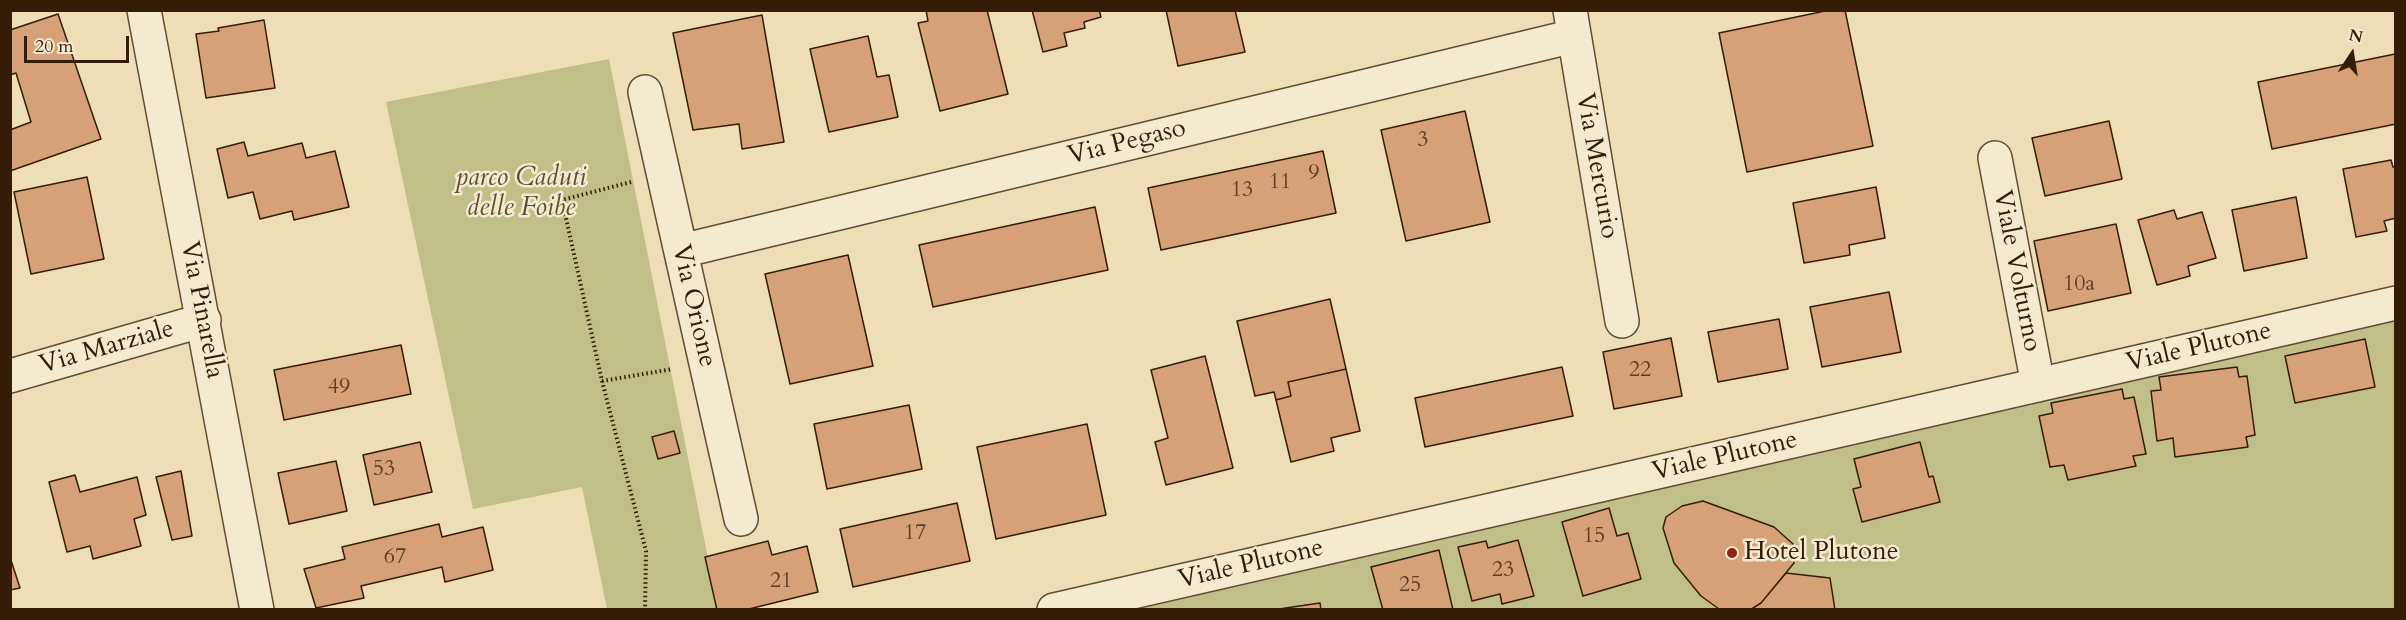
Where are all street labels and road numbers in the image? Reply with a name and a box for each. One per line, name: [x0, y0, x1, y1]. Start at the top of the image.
street label: Via Mercurio: [1568, 91, 1624, 241]
street label: Via Pegaso: [1065, 113, 1189, 173]
street label: Viale Volturno: [1985, 188, 2047, 354]
street label: Via Pinarella: [172, 239, 230, 381]
street label: Via Orione: [664, 242, 722, 370]
street label: Via Marziale: [36, 314, 178, 382]
street label: Viale Plutone: [2123, 316, 2275, 380]
street label: Viale Plutone: [1649, 425, 1801, 489]
street label: Viale Plutone: [1175, 533, 1327, 597]

